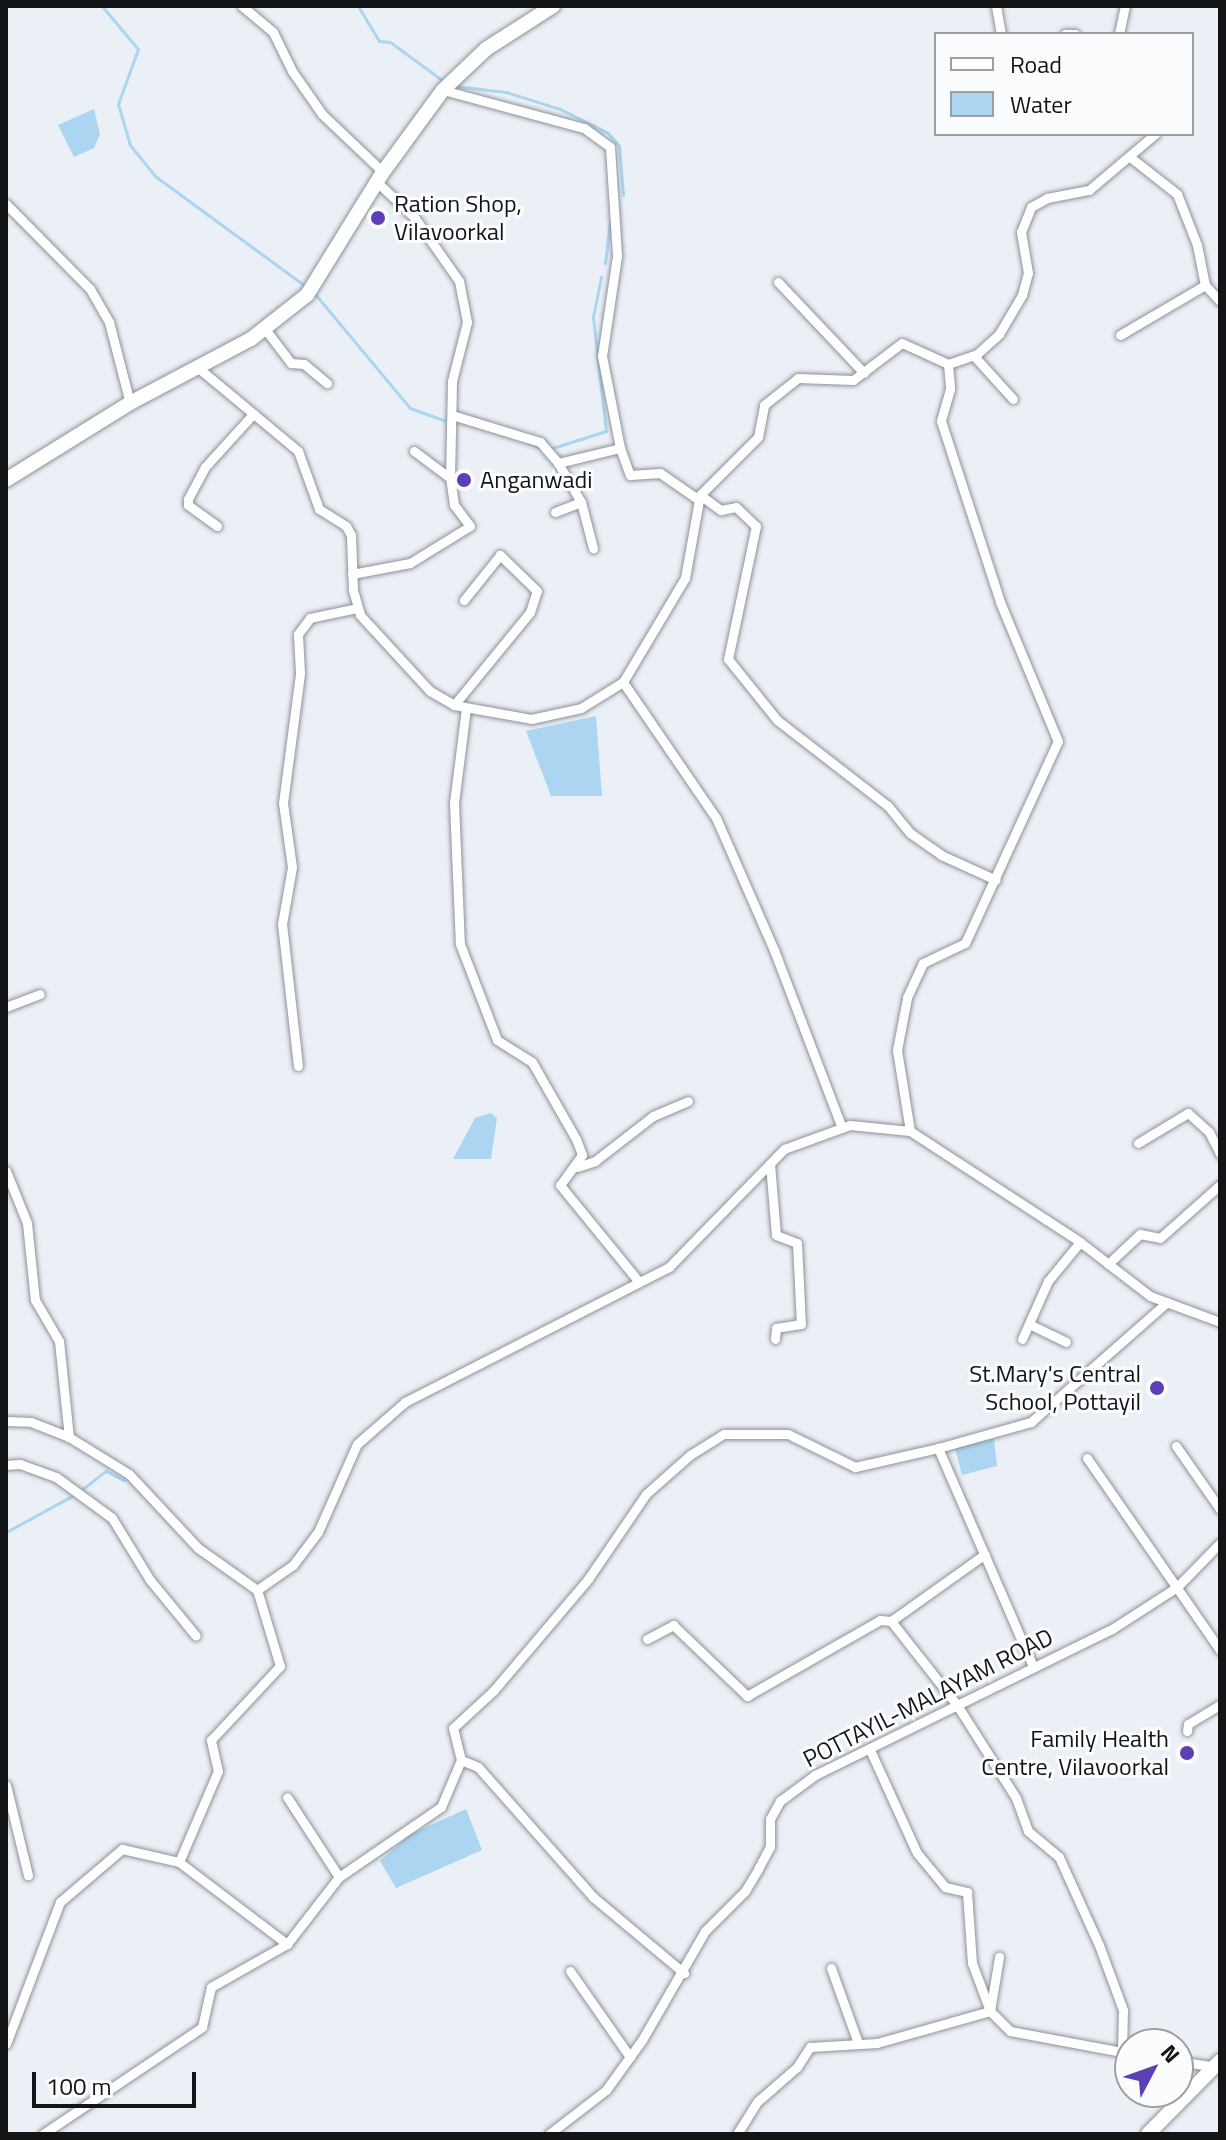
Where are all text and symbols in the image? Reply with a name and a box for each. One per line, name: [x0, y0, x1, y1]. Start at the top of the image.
legend: [934, 32, 1194, 136]
text: Road: [1010, 46, 1062, 82]
text: Water: [1010, 86, 1072, 122]
place label: Ration Shop, Vilavoorkal: [394, 190, 522, 246]
marker: Ration Shop, Vilavoorkal: [369, 209, 387, 227]
place label: Anganwadi: [480, 466, 592, 494]
marker: Anganwadi: [455, 471, 473, 489]
place label: St.Mary's Central School, Pottayil: [969, 1360, 1141, 1416]
marker: St.Mary's Central School, Pottayil: [1148, 1379, 1166, 1397]
street label: POTTAYIL-MALAYAM ROAD: [798, 1622, 1058, 1774]
place label: Family Health Centre, Vilavoorkal: [981, 1725, 1169, 1781]
marker: Family Health Centre, Vilavoorkal: [1176, 1742, 1198, 1764]
north arrow: [1114, 2028, 1194, 2108]
text: N: [1153, 2037, 1188, 2070]
scale bar: [36, 2056, 200, 2106]
text: 100 m: [46, 2068, 112, 2104]

